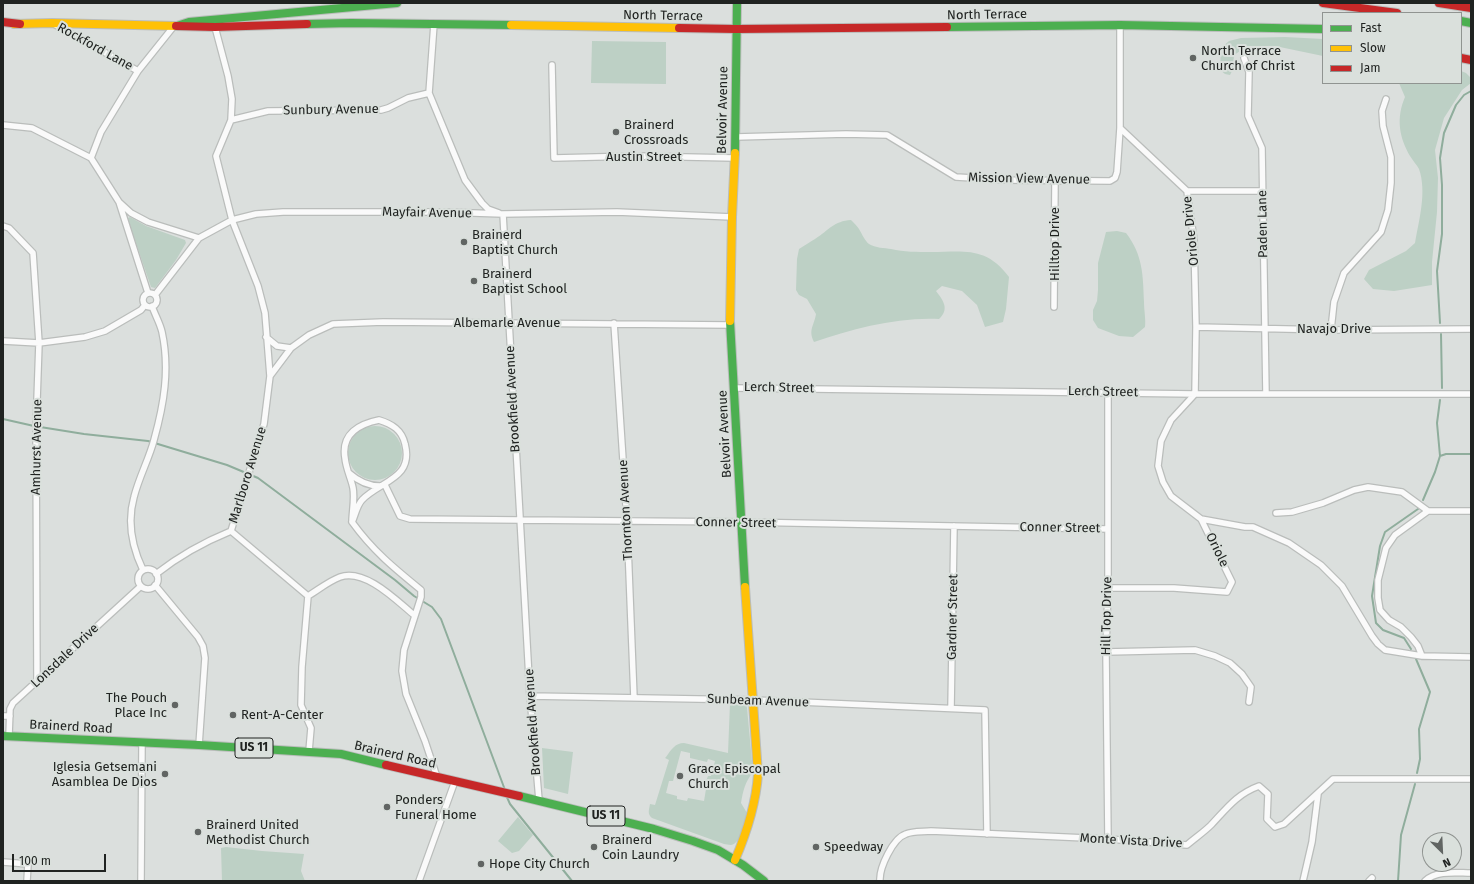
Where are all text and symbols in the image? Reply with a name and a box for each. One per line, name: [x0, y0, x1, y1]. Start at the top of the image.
street label: North Terrace: [947, 7, 1027, 23]
street label: North Terrace: [623, 8, 703, 24]
legend: [1322, 12, 1462, 84]
street label: Rockford Lane: [55, 20, 135, 74]
text: Fast: [1360, 21, 1382, 35]
text: Slow: [1360, 41, 1386, 55]
place label: North Terrace Church of Christ: [1201, 43, 1295, 74]
marker: North Terrace Church of Christ: [1188, 53, 1198, 63]
text: Jam: [1360, 61, 1380, 75]
street label: Belvoir Avenue: [714, 66, 732, 154]
street label: Sunbury Avenue: [283, 101, 379, 119]
place label: Brainerd Crossroads: [624, 117, 688, 148]
marker: Brainerd Crossroads: [611, 127, 621, 137]
street label: Austin Street: [606, 149, 682, 165]
street label: Mission View Avenue: [968, 170, 1090, 188]
street label: Paden Lane: [1255, 190, 1271, 258]
street label: Oriole Drive: [1180, 195, 1202, 267]
street label: Mayfair Avenue: [382, 204, 472, 222]
street label: Hilltop Drive: [1047, 207, 1063, 281]
place label: Brainerd Baptist Church: [472, 227, 558, 258]
marker: Brainerd Baptist Church: [459, 237, 469, 247]
place label: Brainerd Baptist School: [482, 266, 567, 297]
marker: Brainerd Baptist School: [469, 276, 479, 286]
street label: Albemarle Avenue: [454, 315, 560, 331]
street label: Navajo Drive: [1297, 321, 1371, 337]
street label: Brookfield Avenue: [502, 345, 524, 453]
street label: Lerch Street: [744, 380, 814, 396]
street label: Lerch Street: [1068, 384, 1138, 400]
street label: Belvoir Avenue: [715, 390, 735, 478]
street label: Amhurst Avenue: [28, 399, 46, 495]
street label: Marlboro Avenue: [226, 425, 270, 525]
street label: Thornton Avenue: [616, 459, 636, 561]
street label: Conner Street: [696, 514, 776, 532]
street label: Conner Street: [1020, 519, 1100, 537]
street label: Oriole: [1202, 530, 1232, 570]
street label: Gardner Street: [944, 574, 962, 660]
street label: Hill Top Drive: [1099, 576, 1115, 656]
street label: Lonsdale Drive: [28, 621, 102, 691]
street label: Brookfield Avenue: [521, 668, 545, 776]
place label: The Pouch Place Inc: [106, 690, 167, 721]
street label: Sunbeam Avenue: [707, 691, 809, 711]
marker: The Pouch Place Inc: [170, 700, 180, 710]
place label: Rent-A-Center: [241, 707, 324, 723]
marker: Rent-A-Center: [228, 710, 238, 720]
street label: Brainerd Road: [29, 717, 113, 737]
road number: US 11: [235, 738, 273, 758]
street label: Brainerd Road: [352, 738, 438, 772]
place label: Iglesia Getsemani Asamblea De Dios: [52, 759, 157, 790]
place label: Grace Episcopal Church: [688, 761, 780, 792]
marker: Iglesia Getsemani Asamblea De Dios: [160, 769, 170, 779]
marker: Grace Episcopal Church: [675, 771, 685, 781]
place label: Ponders Funeral Home: [395, 792, 477, 823]
marker: Ponders Funeral Home: [382, 802, 392, 812]
road number: US 11: [587, 806, 625, 826]
place label: Brainerd United Methodist Church: [206, 817, 310, 848]
marker: Brainerd United Methodist Church: [193, 827, 203, 837]
street label: Monte Vista Drive: [1079, 831, 1183, 851]
place label: Brainerd Coin Laundry: [602, 832, 679, 863]
north arrow: [1422, 832, 1462, 872]
place label: Speedway: [824, 839, 883, 855]
marker: Brainerd Coin Laundry: [589, 842, 599, 852]
marker: Speedway: [811, 842, 821, 852]
scale bar: [14, 846, 108, 872]
text: 100 m: [19, 854, 51, 868]
text: N: [1441, 855, 1453, 870]
place label: Hope City Church: [489, 856, 590, 872]
marker: Hope City Church: [476, 859, 486, 869]

